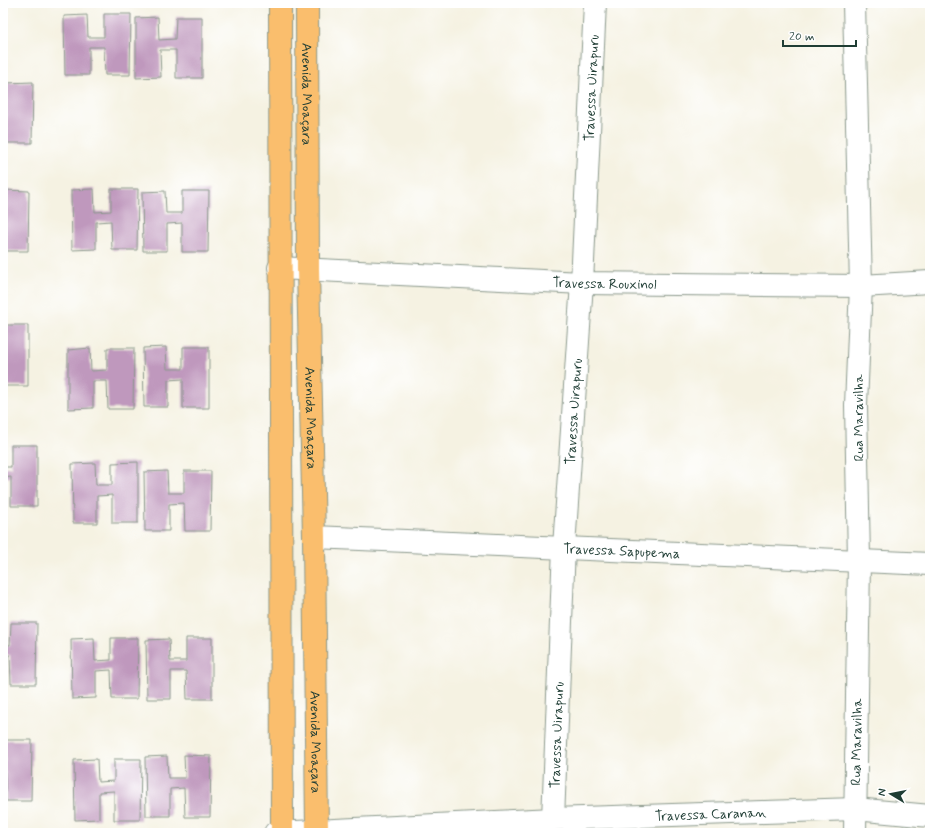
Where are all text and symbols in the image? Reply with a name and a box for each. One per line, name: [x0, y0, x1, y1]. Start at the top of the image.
scale bar: [783, 22, 856, 48]
text: 20 m: [789, 29, 815, 45]
street label: Travessa Uirapuru: [581, 34, 604, 142]
street label: Avenida Moaçara: [297, 43, 316, 145]
street label: Travessa Rouxinol: [552, 274, 657, 294]
street label: Travessa Uirapuru: [562, 358, 587, 465]
street label: Avenida Moaçara: [300, 366, 320, 470]
street label: Rua Maravilha: [850, 374, 868, 462]
street label: Travessa Sapupema: [563, 540, 680, 563]
street label: Travessa Uirapuru: [546, 681, 569, 789]
street label: Avenida Moaçara: [306, 691, 325, 793]
street label: Rua Maravilha: [847, 698, 867, 786]
north arrow: [871, 774, 911, 814]
text: N: [875, 788, 890, 797]
street label: Travessa Caranan: [655, 804, 767, 826]

